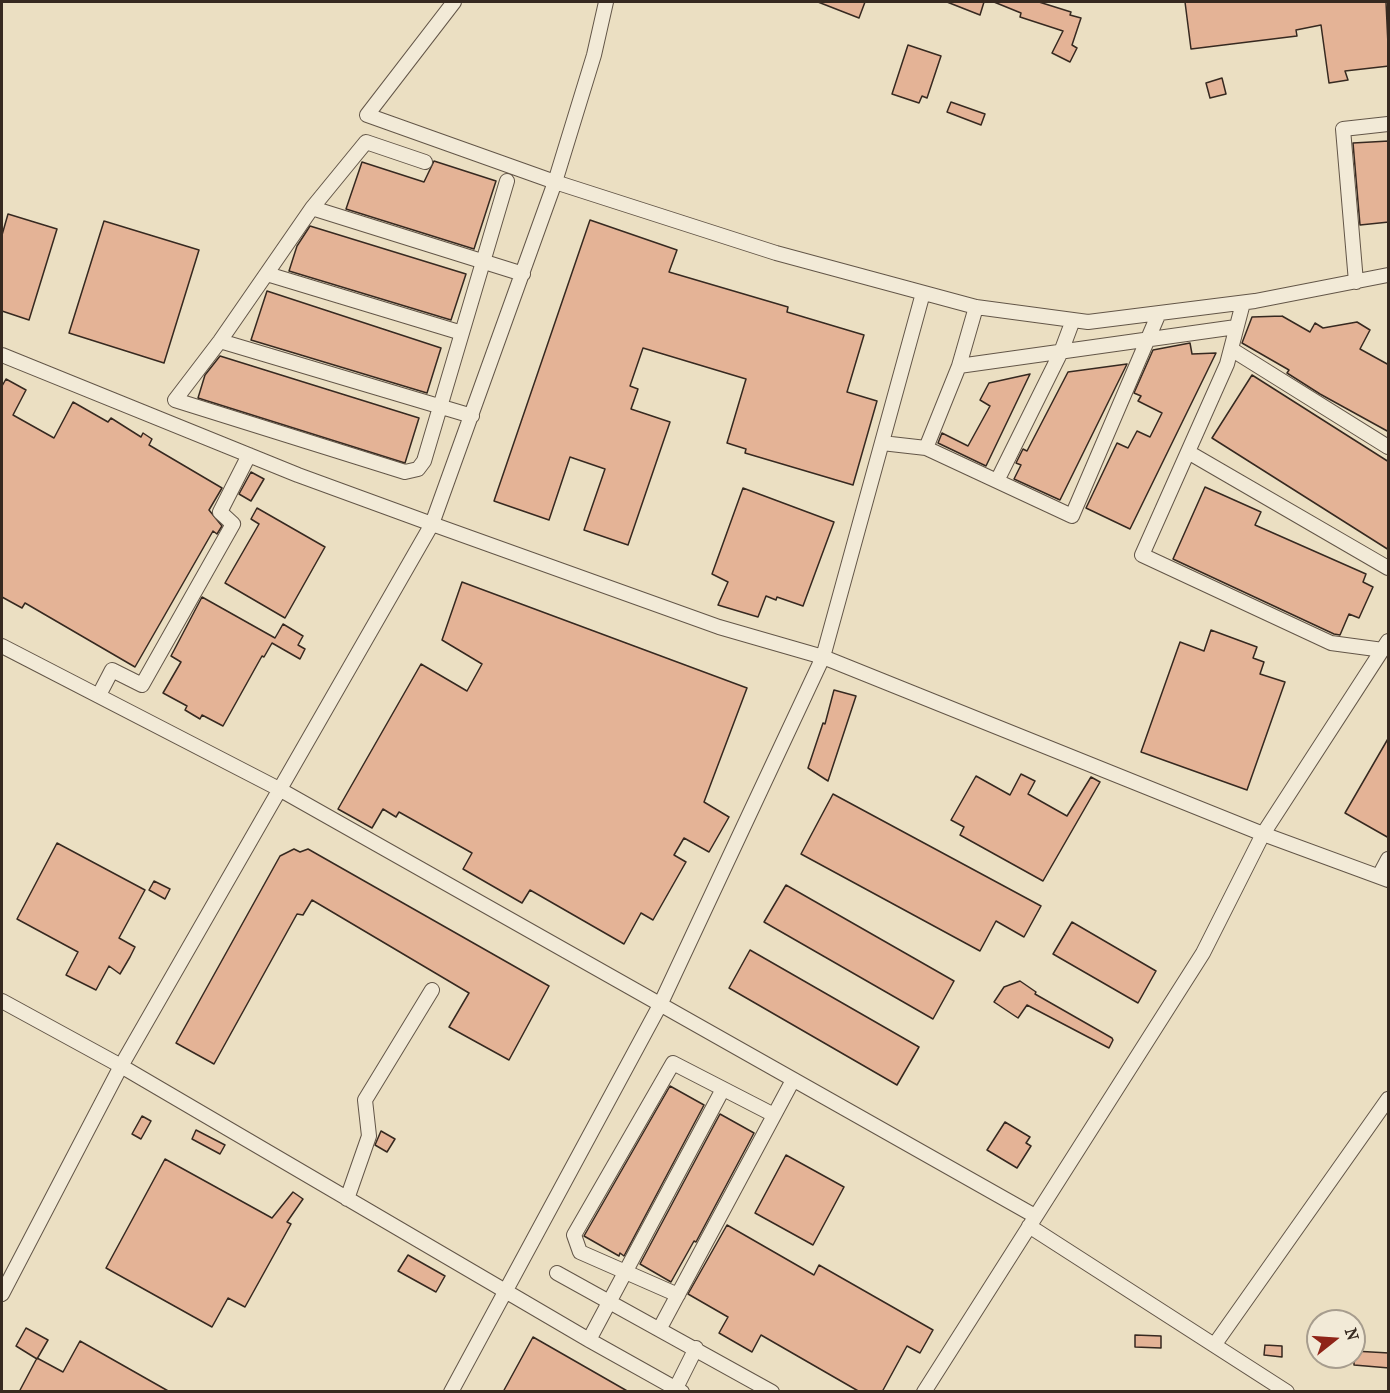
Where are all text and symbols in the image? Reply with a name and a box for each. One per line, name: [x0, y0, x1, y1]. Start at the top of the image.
north arrow: [1306, 1309, 1366, 1369]
text: N: [1341, 1326, 1363, 1343]

